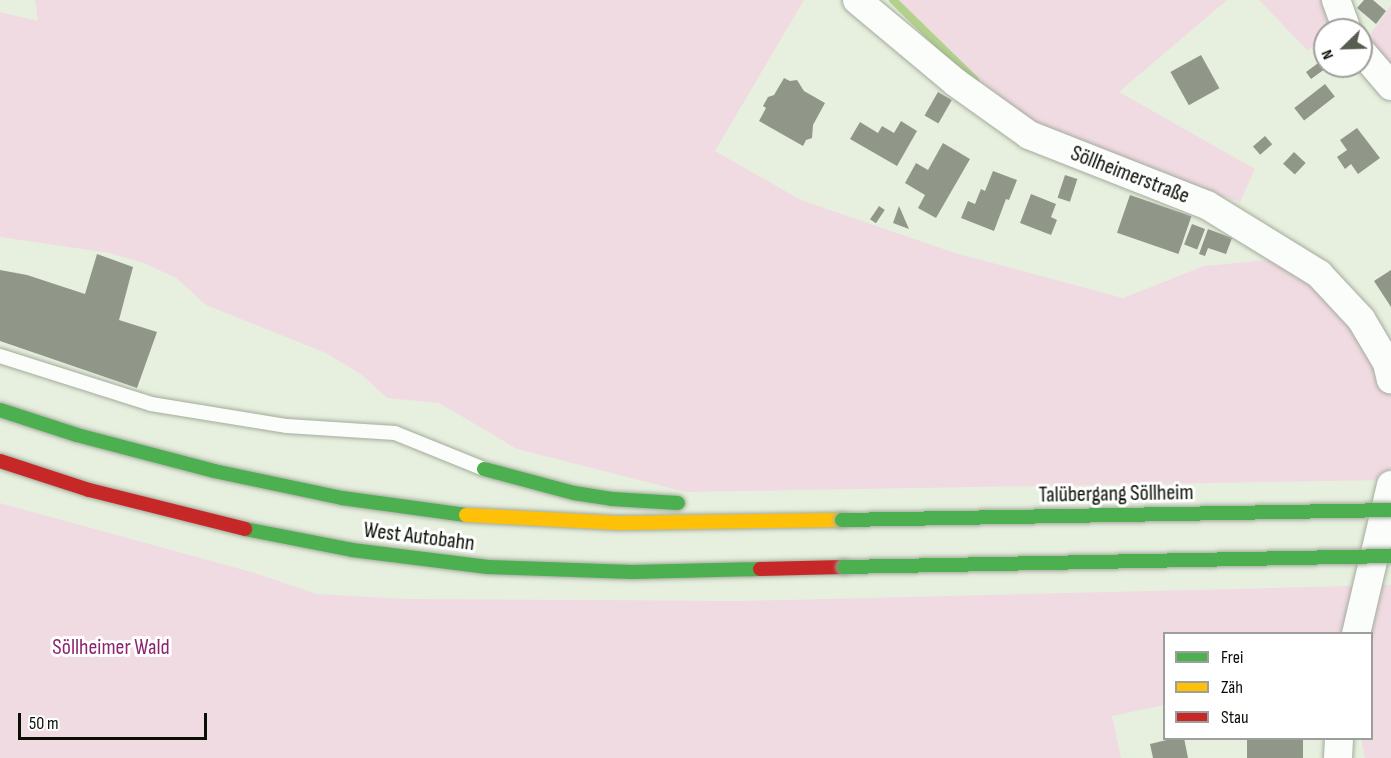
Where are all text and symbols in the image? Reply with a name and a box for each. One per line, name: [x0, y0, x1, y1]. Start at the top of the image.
north arrow: [1313, 18, 1373, 78]
text: N: [1317, 47, 1338, 62]
street label: Söllheimerstraße: [1067, 140, 1193, 210]
street label: Talübergang Söllheim: [1038, 479, 1194, 509]
street label: West Autobahn: [362, 517, 476, 557]
legend: [1163, 632, 1373, 740]
park label: Söllheimer Wald: [52, 635, 170, 661]
text: Frei: [1221, 647, 1243, 668]
text: Zäh: [1221, 677, 1243, 698]
scale bar: [21, 701, 210, 739]
text: Stau: [1221, 707, 1249, 728]
text: 50 m: [29, 713, 59, 734]

